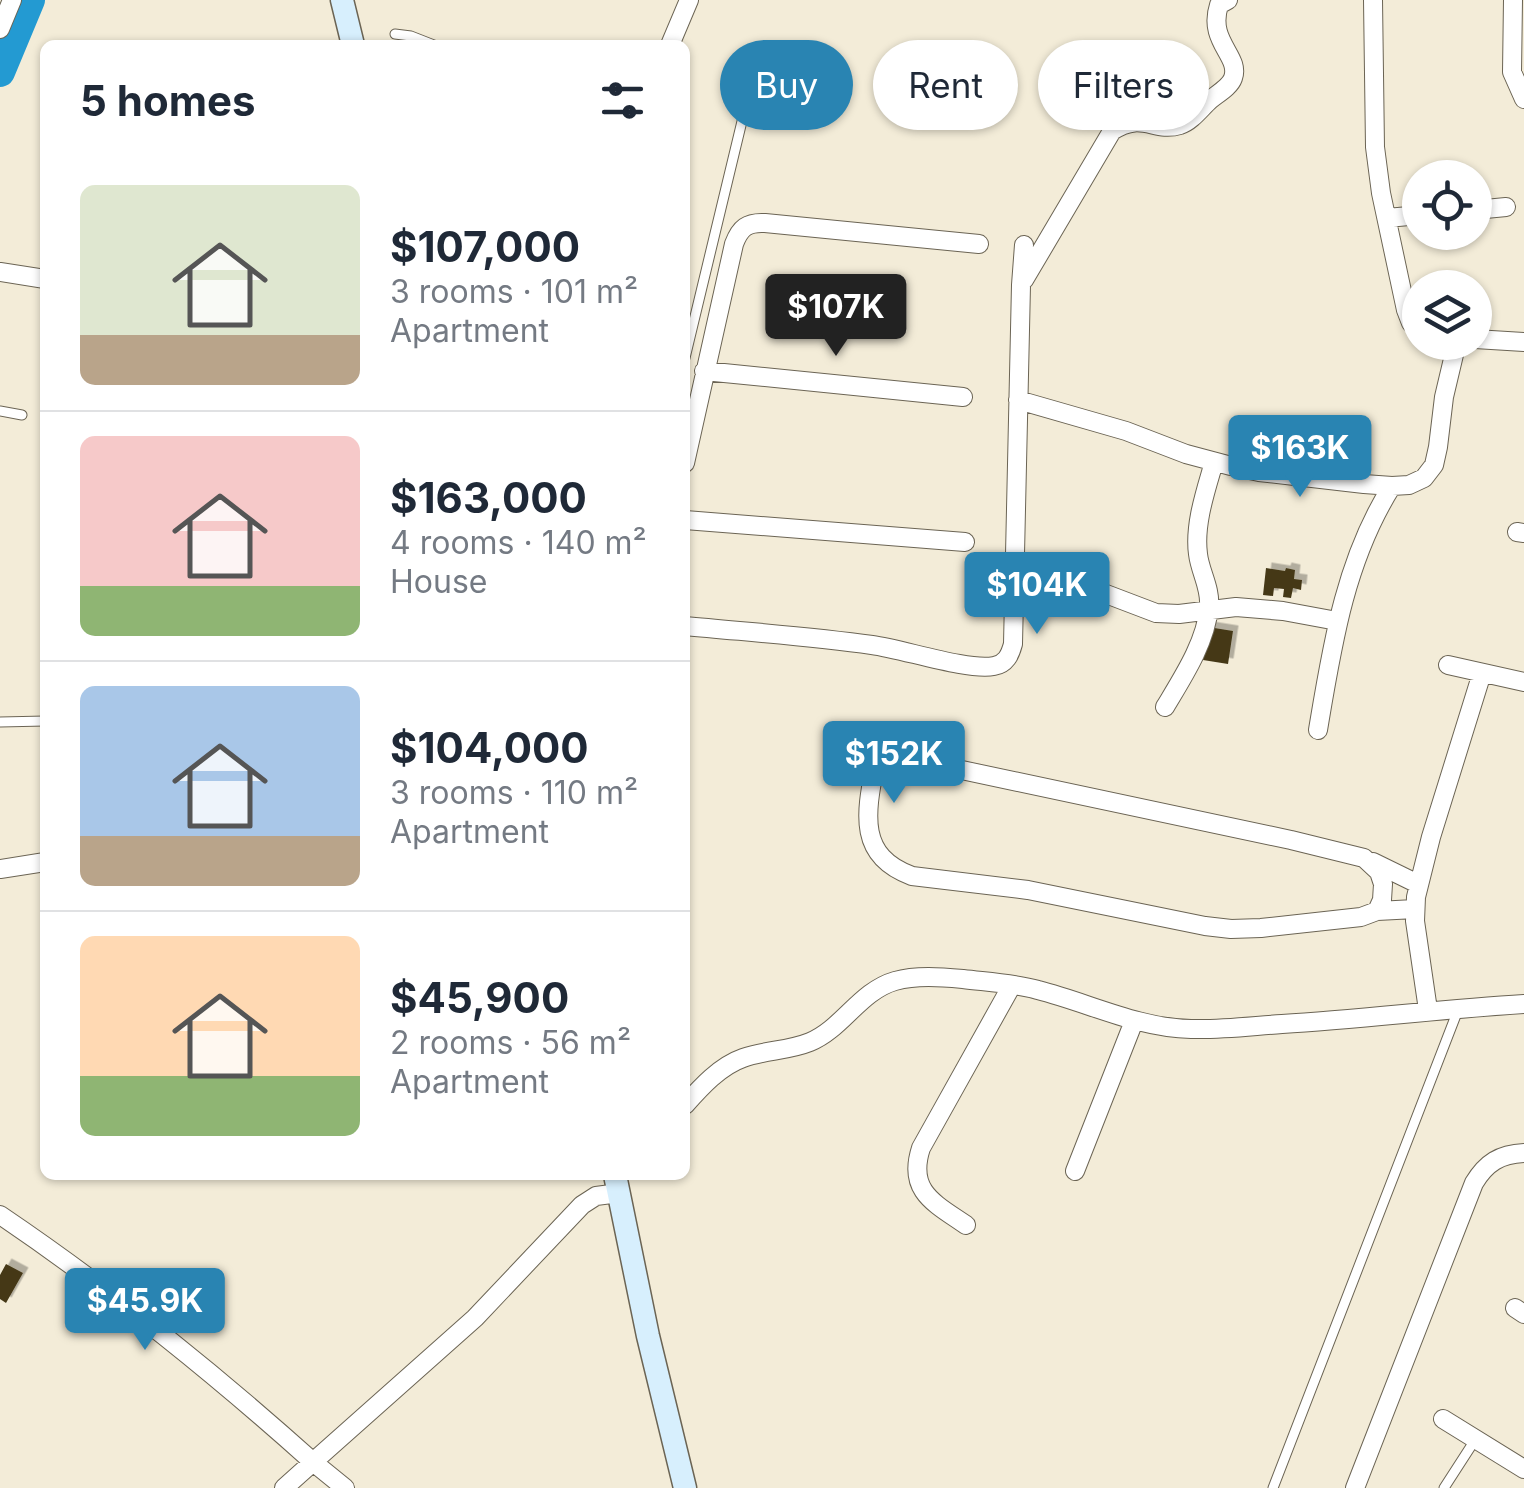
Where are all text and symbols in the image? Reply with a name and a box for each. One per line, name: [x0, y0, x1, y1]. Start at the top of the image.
chip: Buy: [720, 40, 853, 130]
chip: Rent: [873, 40, 1018, 130]
chip: Filters: [1038, 40, 1209, 130]
icon: filters: [595, 73, 650, 128]
text: 5 homes: [80, 75, 256, 126]
map controls: [1402, 160, 1492, 360]
button: locate: [1402, 160, 1492, 250]
text: $107,000: [390, 221, 580, 272]
icon: home: [160, 225, 280, 345]
button: layers: [1402, 270, 1492, 360]
text: 3 rooms · 101 m²: [390, 272, 638, 311]
pin: $107K: [766, 274, 906, 359]
text: $107K: [787, 287, 885, 326]
text: Apartment: [390, 311, 549, 350]
pin: $163K: [1230, 415, 1370, 500]
text: $163K: [1250, 428, 1350, 467]
text: $163,000: [390, 472, 587, 523]
icon: home: [160, 476, 280, 596]
text: 4 rooms · 140 m²: [390, 523, 647, 562]
pin: $104K: [967, 552, 1107, 637]
text: House: [390, 562, 487, 601]
text: $104K: [987, 565, 1087, 604]
pin: $152K: [824, 721, 964, 806]
text: $104,000: [390, 722, 589, 773]
icon: home: [160, 726, 280, 846]
text: $152K: [845, 734, 943, 773]
text: 3 rooms · 110 m²: [390, 773, 638, 812]
text: Apartment: [390, 812, 549, 851]
text: $45,900: [390, 972, 569, 1023]
icon: home: [160, 976, 280, 1096]
text: 2 rooms · 56 m²: [390, 1023, 631, 1062]
text: Apartment: [390, 1062, 549, 1101]
pin: $45.9K: [64, 1268, 226, 1353]
text: $45.9K: [87, 1281, 203, 1320]

